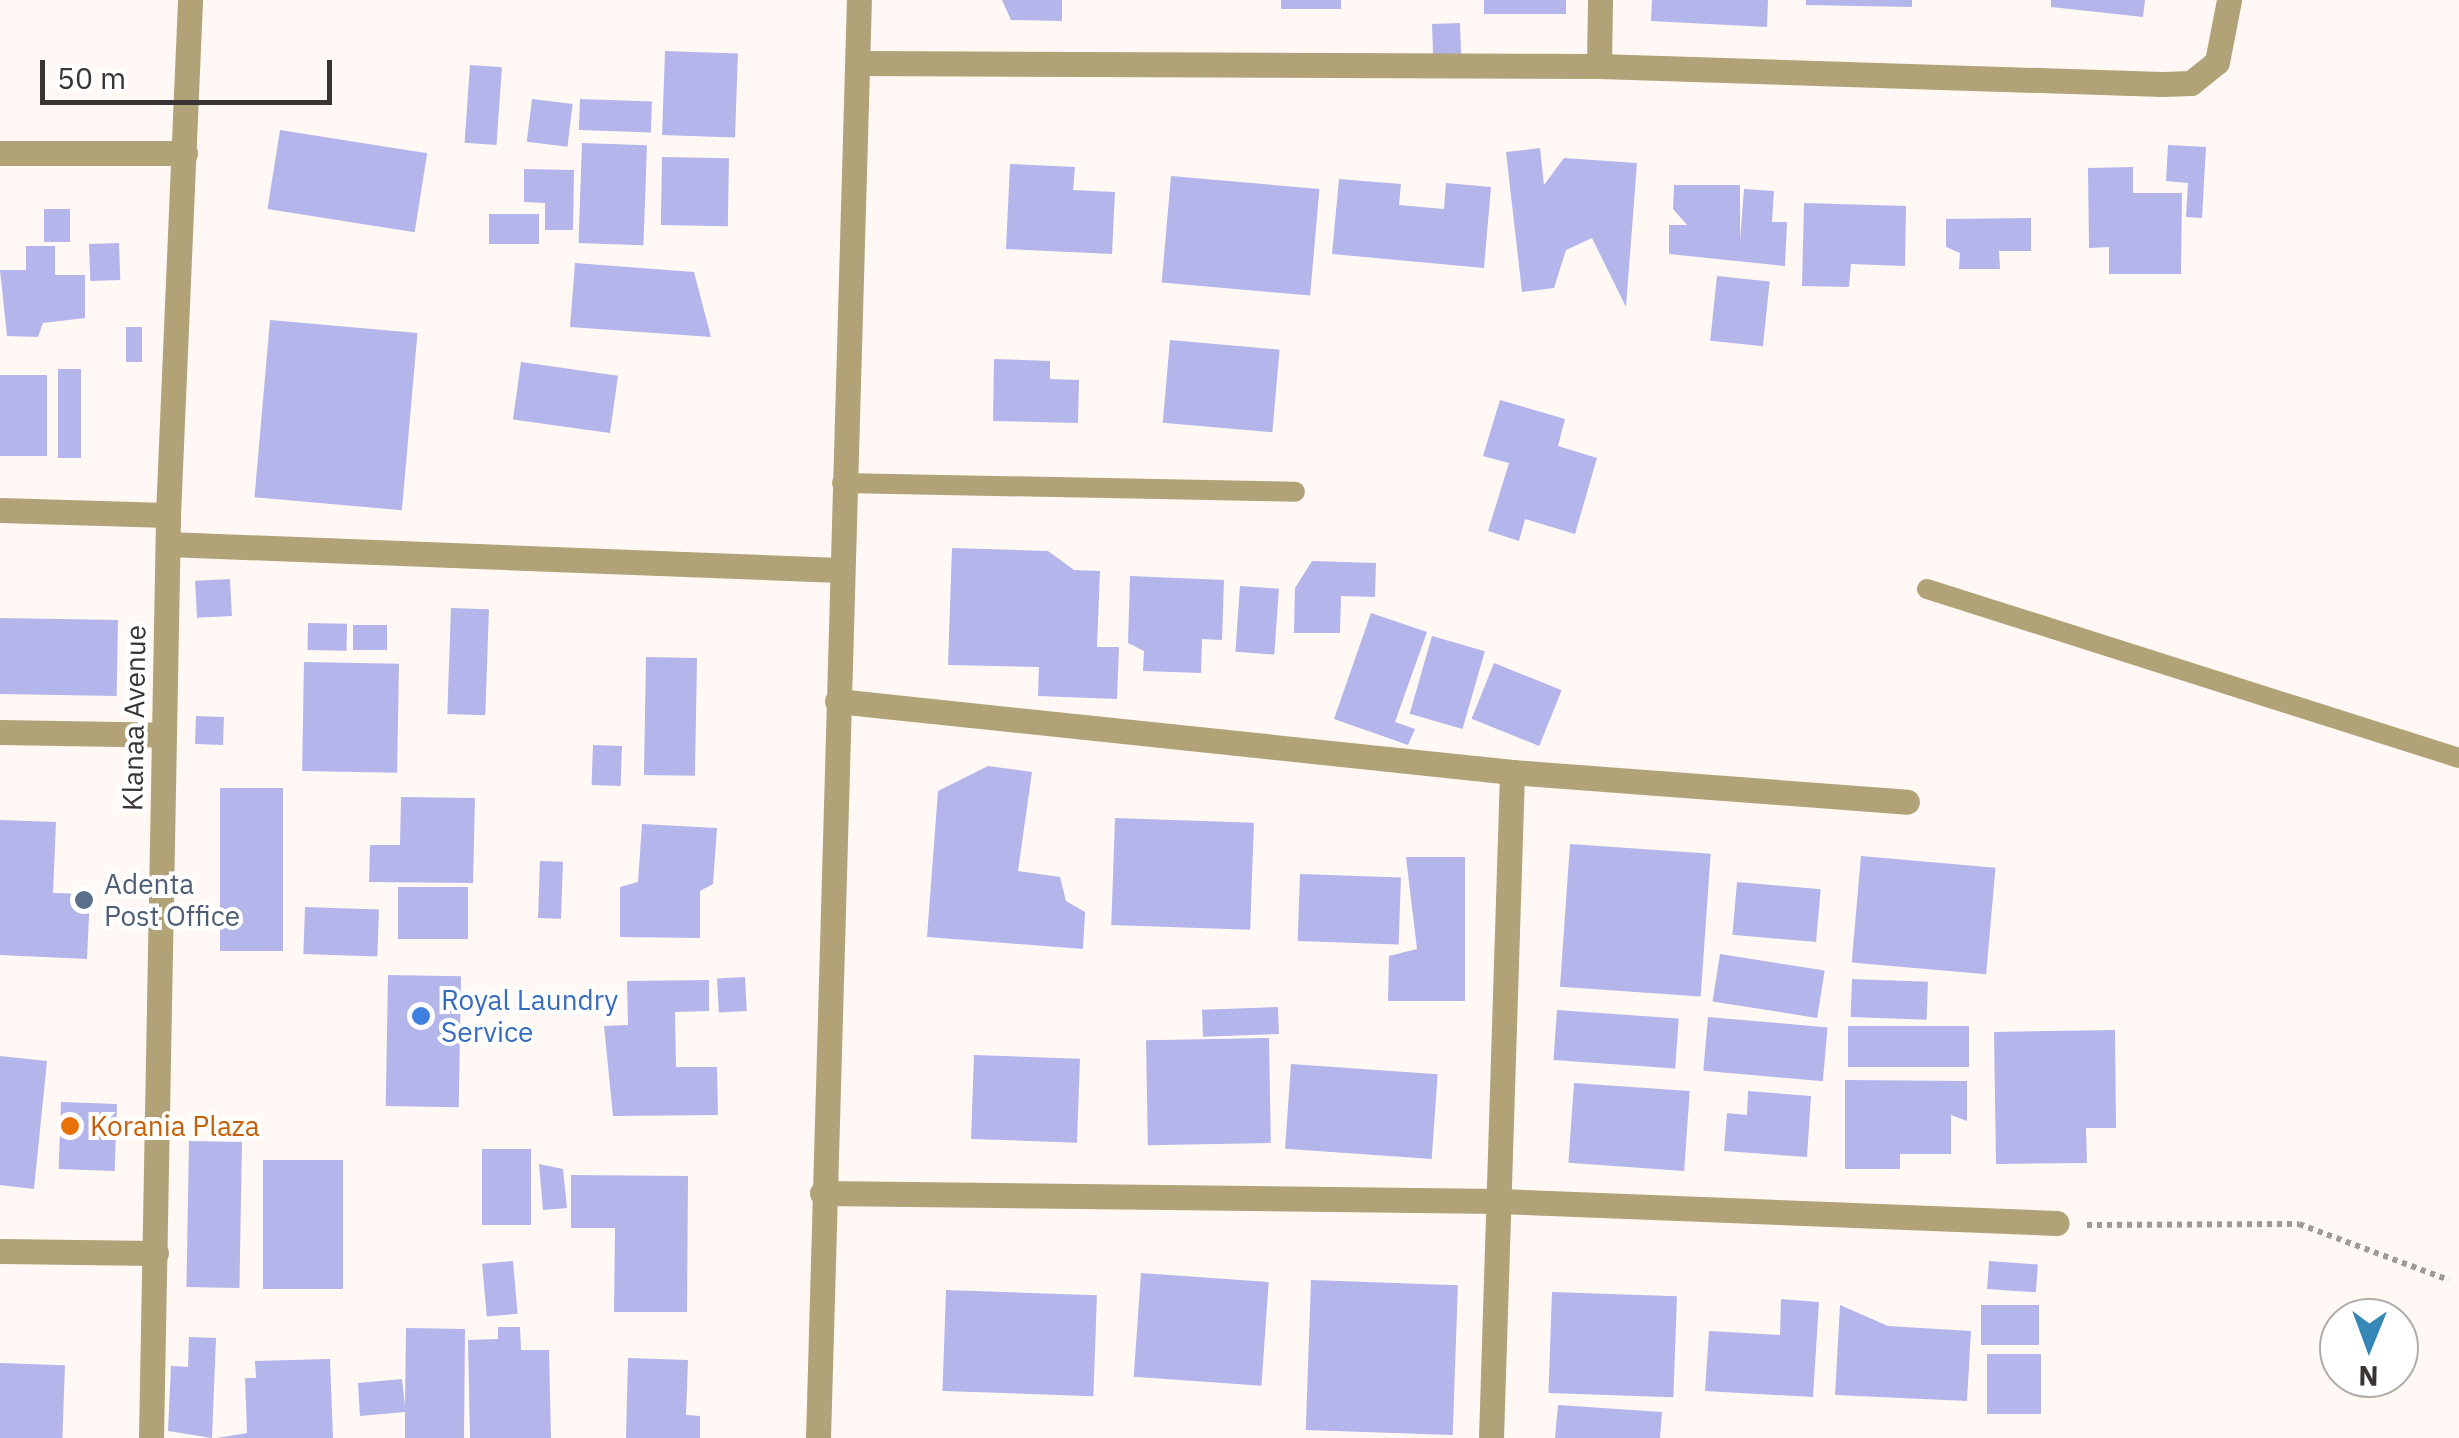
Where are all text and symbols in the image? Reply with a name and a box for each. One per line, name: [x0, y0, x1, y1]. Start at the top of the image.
scale bar: [45, 40, 338, 102]
text: 50 m: [57, 58, 126, 97]
street label: Klanaa Avenue: [116, 625, 152, 811]
place label: Adenta Post Office: [104, 867, 240, 933]
marker: Adenta Post Office: [73, 889, 95, 911]
place label: Royal Laundry Service: [441, 983, 618, 1049]
marker: Royal Laundry Service: [410, 1005, 432, 1027]
place label: Korania Plaza: [90, 1109, 260, 1143]
marker: Korania Plaza: [59, 1115, 81, 1137]
north arrow: [2319, 1298, 2419, 1398]
text: N: [2358, 1358, 2379, 1395]

